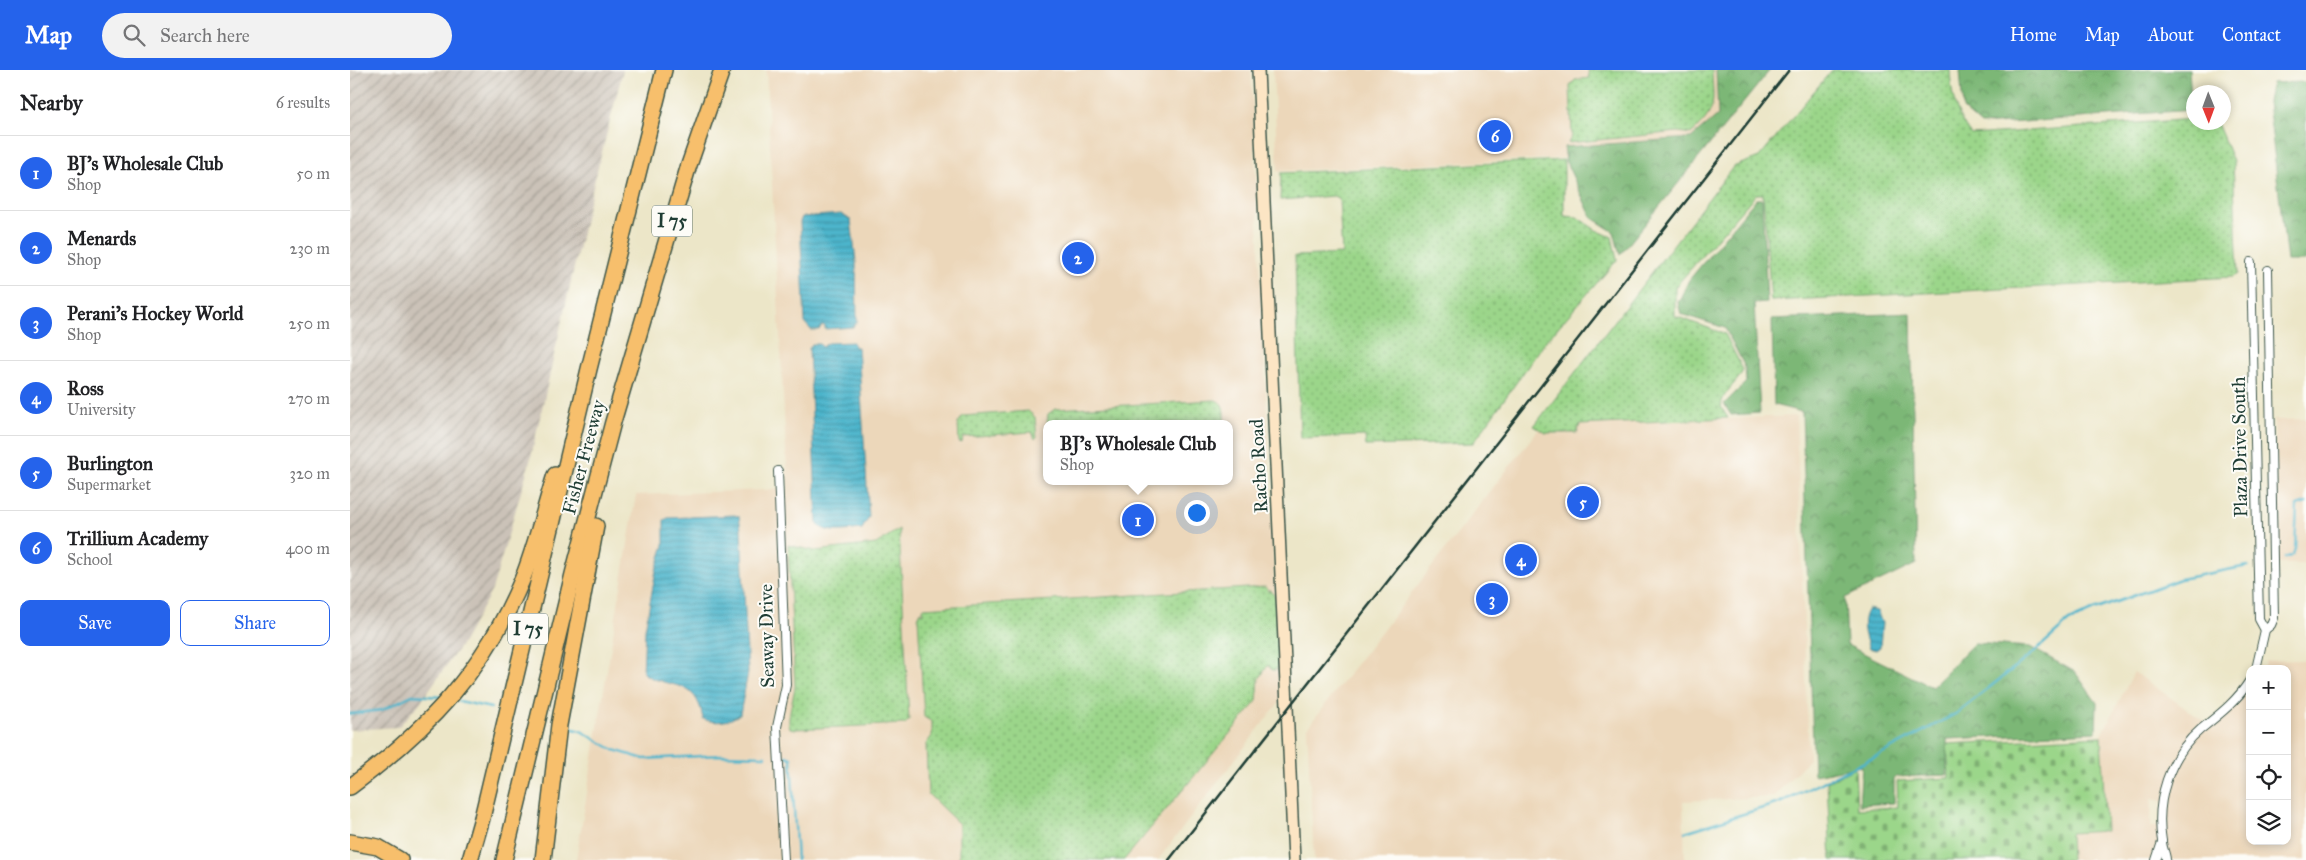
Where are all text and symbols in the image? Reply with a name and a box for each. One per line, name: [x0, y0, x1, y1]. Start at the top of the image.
search box: [102, 13, 452, 58]
text: Map: [25, 20, 72, 50]
icon: search: [120, 21, 148, 49]
text: Search here: [160, 24, 250, 47]
text: Home: [2010, 24, 2057, 46]
text: Map: [2085, 24, 2120, 46]
text: About: [2148, 24, 2194, 46]
text: Contact: [2222, 24, 2281, 46]
north arrow: [2186, 85, 2231, 130]
text: Nearby: [20, 90, 83, 116]
text: 6 results: [276, 93, 330, 112]
pin: 6: [1479, 117, 1511, 155]
text: BJ's Wholesale Club: [67, 152, 223, 175]
text: 1: [33, 164, 39, 183]
text: 50 m: [296, 164, 330, 183]
text: Shop: [67, 175, 101, 194]
road number: I 75: [652, 206, 692, 236]
text: Menards: [67, 227, 136, 250]
text: 2: [32, 239, 40, 258]
text: 230 m: [290, 239, 330, 258]
pin: 2: [1062, 239, 1094, 277]
text: Shop: [67, 250, 101, 269]
text: Perani's Hockey World: [67, 302, 244, 325]
text: 3: [33, 314, 39, 333]
text: 250 m: [289, 314, 330, 333]
text: Shop: [67, 325, 101, 344]
street label: Plaza Drive South: [2227, 376, 2252, 518]
text: Ross: [67, 377, 104, 400]
text: 4: [32, 389, 40, 408]
text: 270 m: [288, 389, 330, 408]
street label: Fisher Freeway: [557, 396, 610, 517]
text: University: [67, 400, 136, 419]
street label: Racho Road: [1245, 418, 1272, 514]
popup: [1043, 420, 1233, 485]
text: BJ's Wholesale Club: [1060, 432, 1216, 455]
text: Burlington: [67, 452, 153, 475]
text: Shop: [1060, 455, 1094, 474]
text: 5: [32, 464, 40, 483]
text: 320 m: [290, 464, 330, 483]
text: Supermarket: [67, 475, 151, 494]
pin: 5: [1567, 483, 1599, 521]
your location: [1184, 500, 1210, 526]
pin: 1: [1122, 501, 1154, 539]
text: Trillium Academy: [67, 527, 208, 550]
text: 6: [32, 539, 40, 558]
text: 400 m: [286, 539, 330, 558]
pin: 4: [1505, 541, 1537, 579]
text: School: [67, 550, 112, 569]
pin: 3: [1476, 580, 1508, 618]
street label: Seaway Drive: [754, 584, 779, 688]
button: Save: [20, 600, 170, 646]
button: Share: [180, 600, 330, 646]
road number: I 75: [508, 614, 548, 644]
map controls: [2246, 665, 2291, 845]
button: +: [2246, 665, 2291, 710]
button: −: [2246, 710, 2291, 755]
button: locate: [2246, 755, 2291, 800]
button: layers: [2246, 800, 2291, 845]

